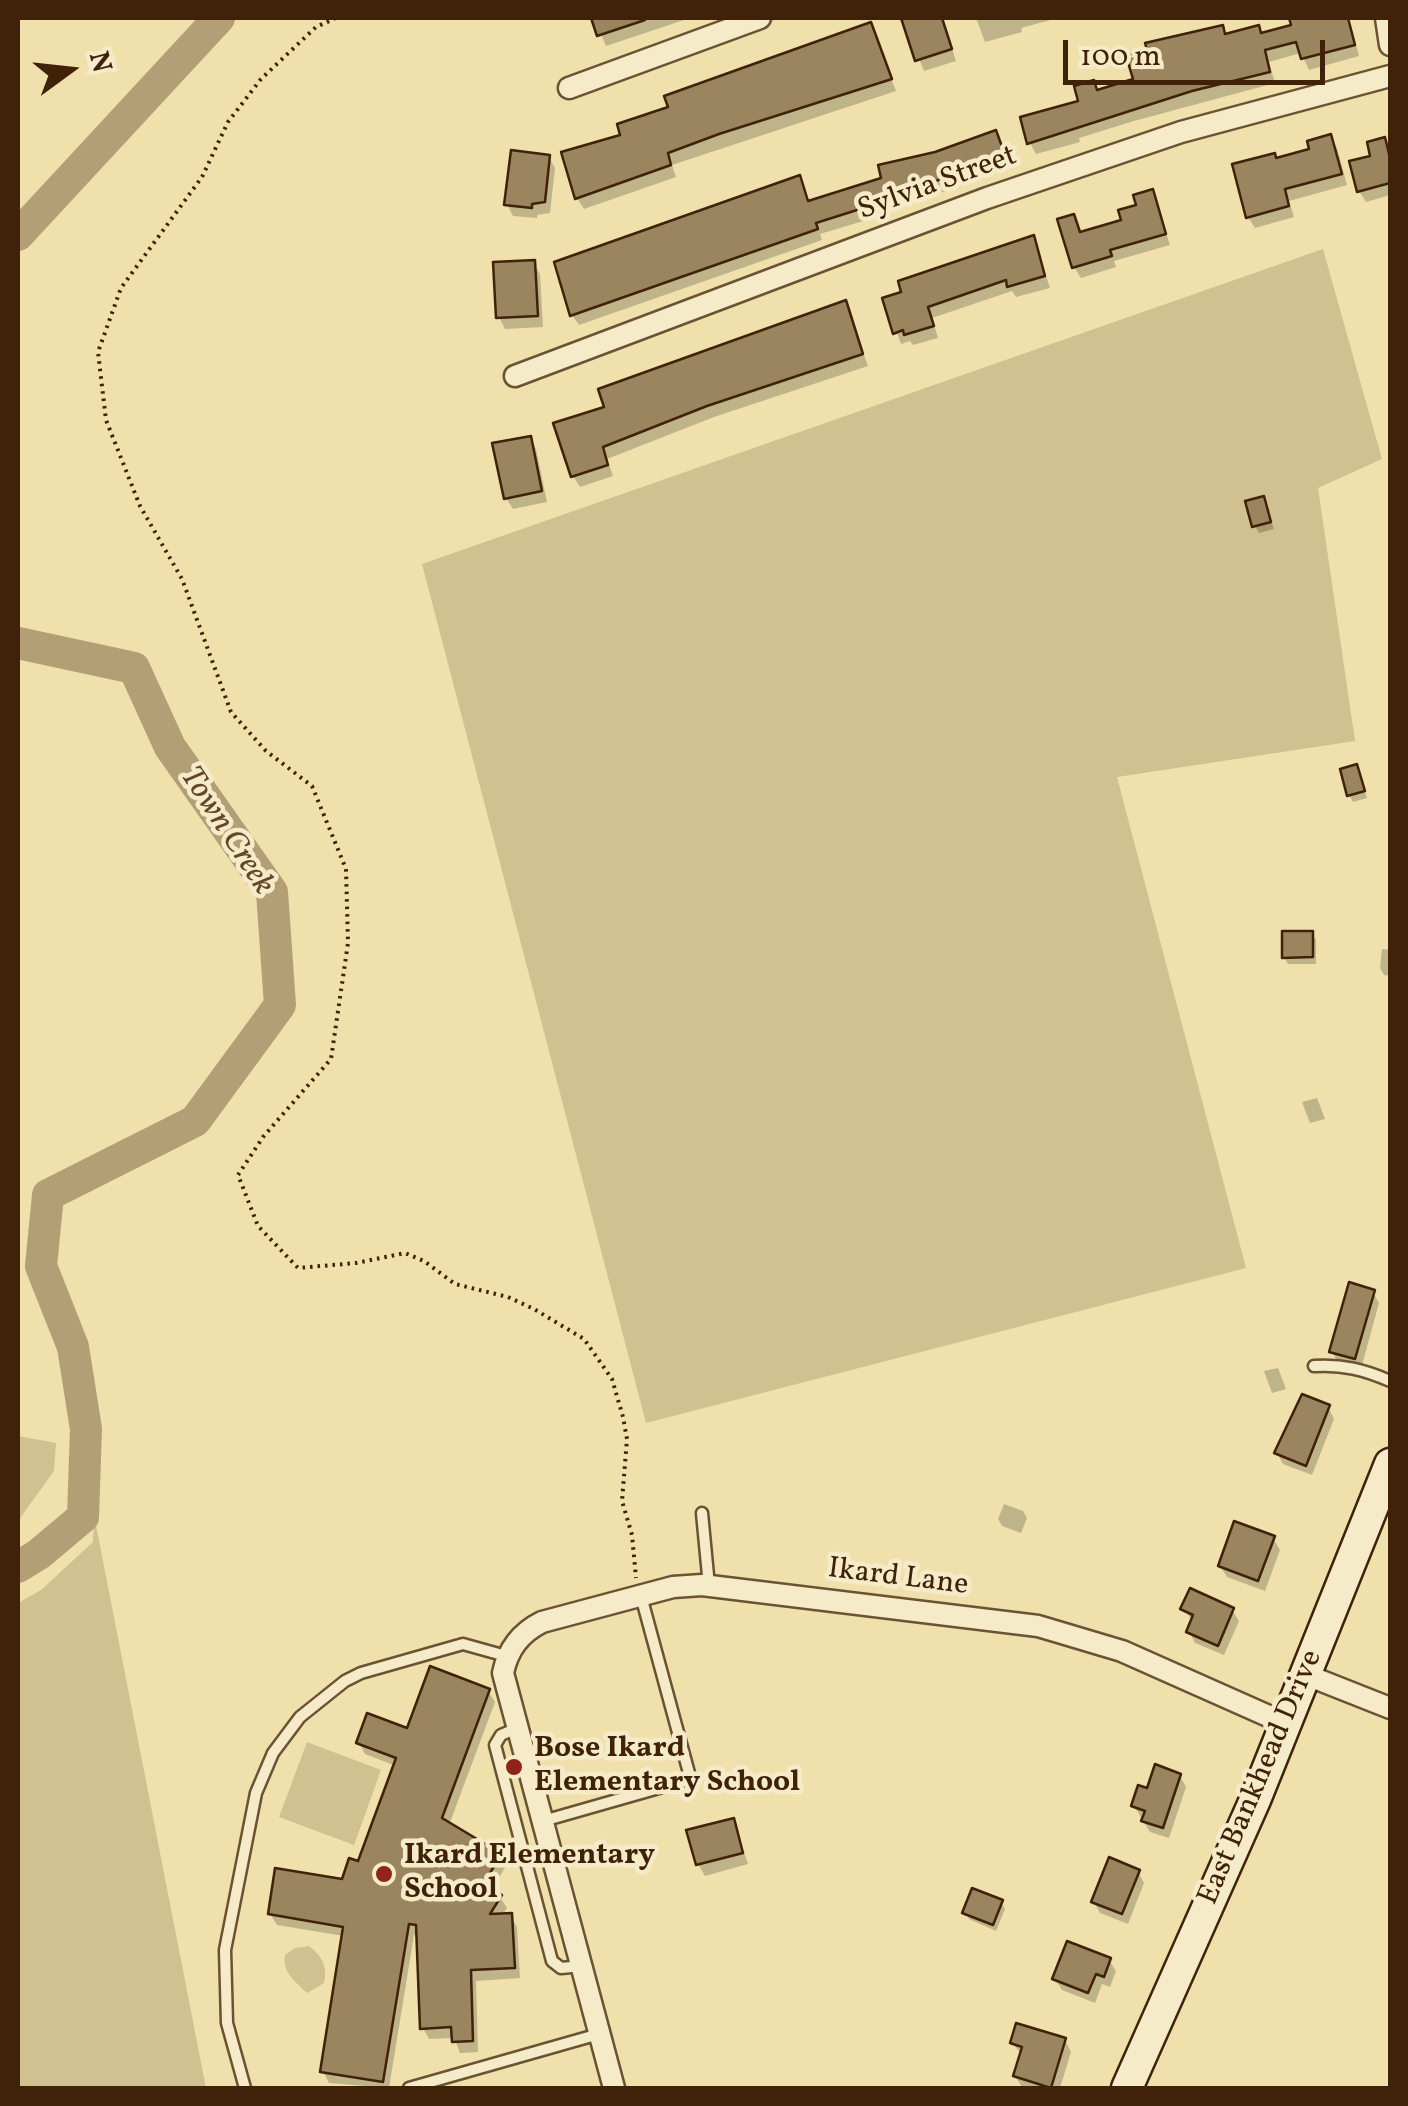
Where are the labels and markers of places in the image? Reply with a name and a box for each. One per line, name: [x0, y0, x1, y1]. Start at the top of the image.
place label: Bose Ikard Elementary School: [534, 1732, 800, 1802]
marker: Bose Ikard Elementary School: [503, 1756, 525, 1778]
place label: Ikard Elementary School: [404, 1839, 655, 1910]
marker: Ikard Elementary School: [373, 1863, 395, 1885]

